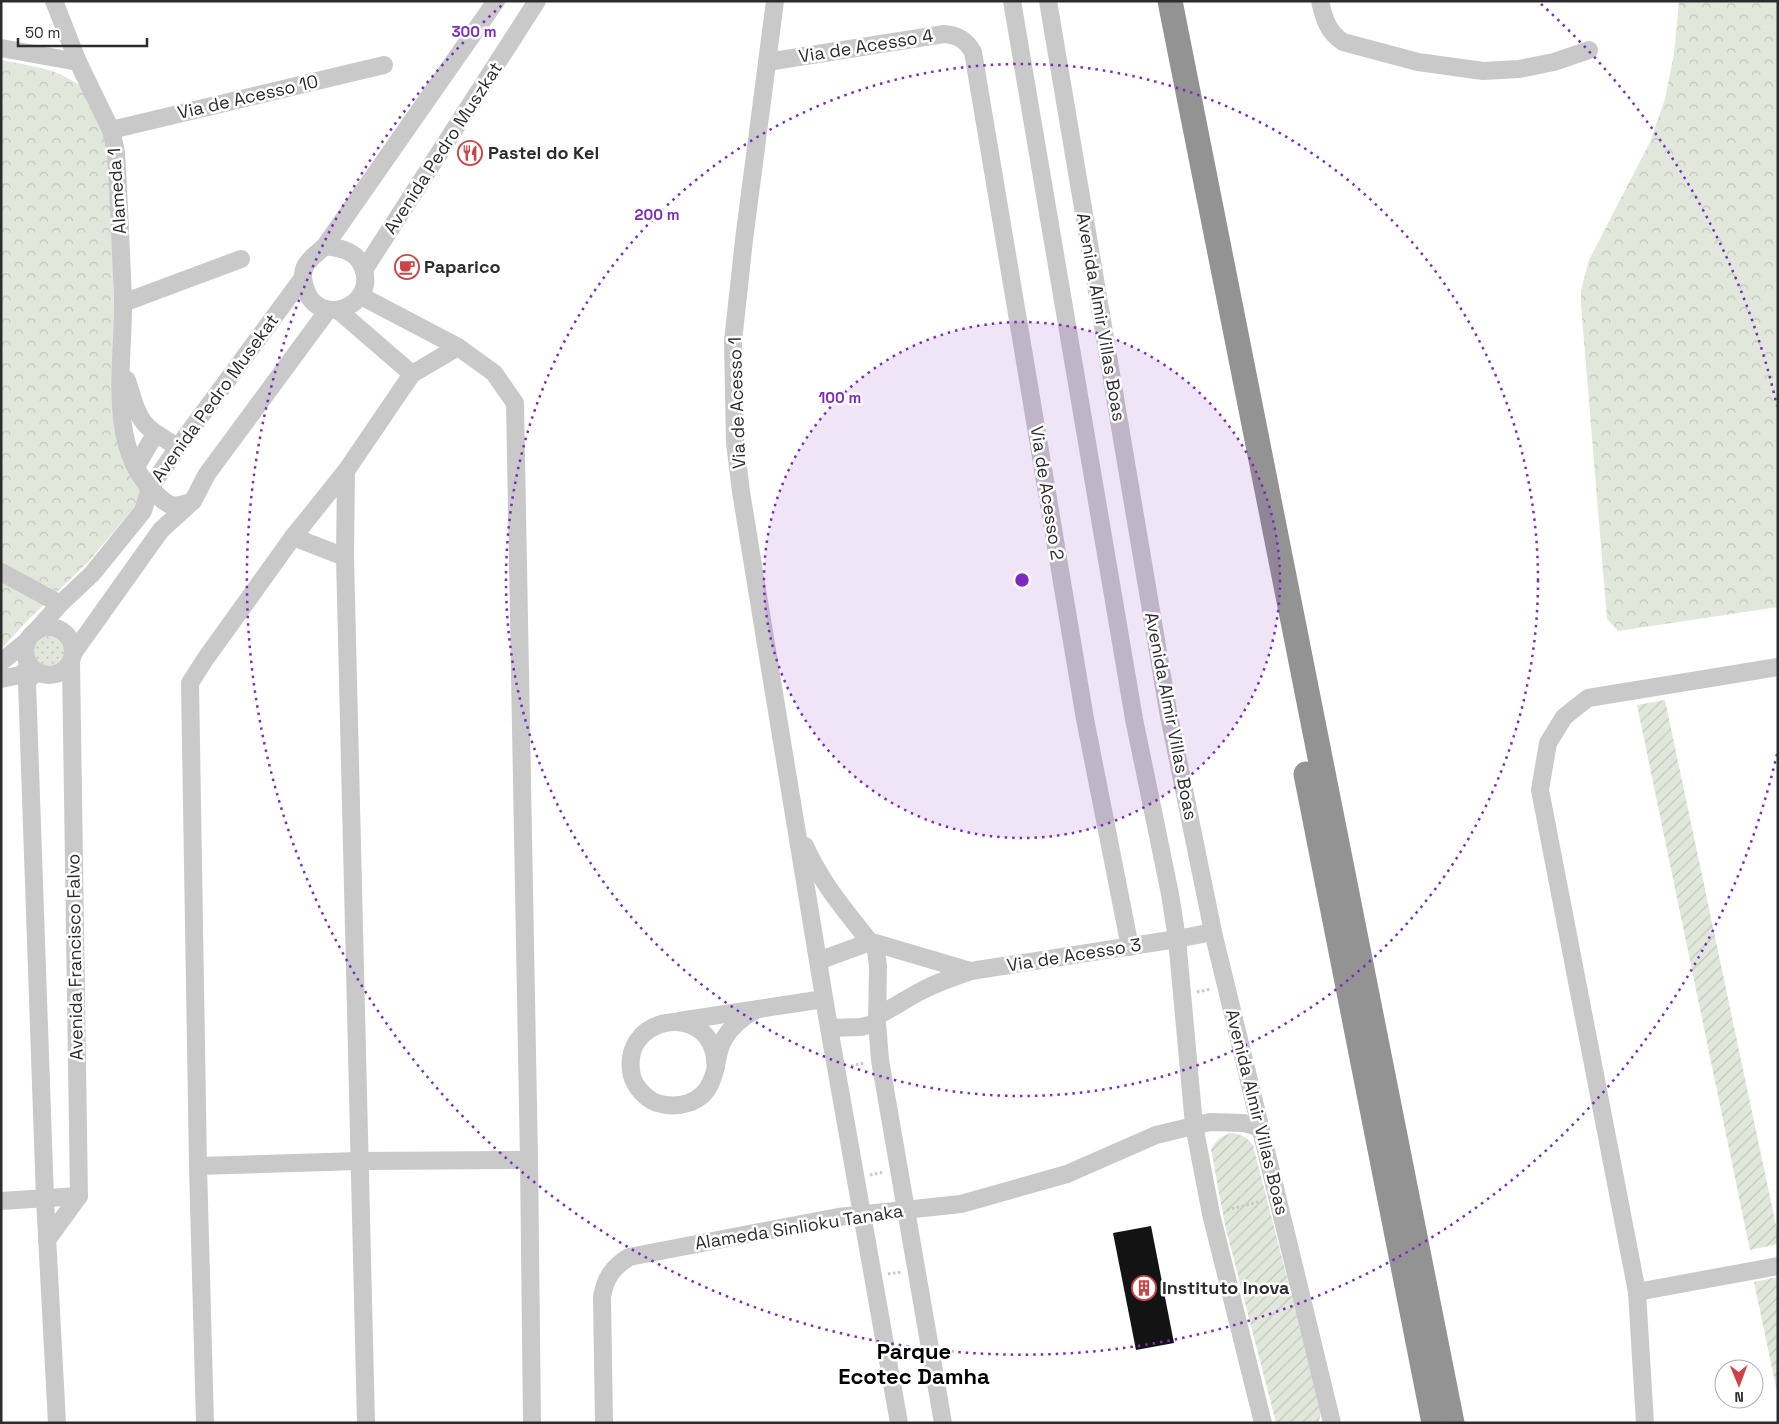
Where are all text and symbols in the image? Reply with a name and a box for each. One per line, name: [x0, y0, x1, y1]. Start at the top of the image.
scale bar: [18, 15, 146, 47]
text: 300 m: [451, 22, 497, 41]
text: 50 m: [25, 23, 60, 42]
street label: Via de Acesso 4: [797, 24, 935, 67]
street label: Avenida Pedro Muszkat: [378, 57, 507, 238]
street label: Via de Acesso 10: [175, 69, 320, 124]
restaurant icon: Pastel do Kel: [457, 140, 483, 166]
place label: Pastel do Kel: [488, 141, 599, 164]
street label: Alameda 1: [102, 147, 131, 235]
text: 200 m: [635, 205, 679, 224]
street label: Avenida Almir Villas Boas: [1072, 211, 1131, 423]
cafe icon: Paparico: [394, 254, 420, 280]
place label: Paparico: [424, 255, 500, 278]
street label: Avenida Pedro Musekat: [146, 309, 283, 486]
street label: Via de Acesso 1: [723, 337, 750, 469]
text: 100 m: [819, 388, 861, 407]
street label: Via de Acesso 2: [1026, 424, 1069, 562]
centre of rings: [1013, 571, 1031, 589]
street label: Avenida Almir Villas Boas: [1140, 610, 1203, 822]
street label: Avenida Francisco Falvo: [61, 854, 88, 1060]
street label: Via de Acesso 3: [1005, 933, 1143, 976]
street label: Avenida Almir Villas Boas: [1221, 1007, 1294, 1217]
street label: Alameda Sinlioku Tanaka: [693, 1199, 905, 1254]
building icon: Instituto Inova: [1131, 1275, 1157, 1301]
place label: Instituto Inova: [1162, 1276, 1290, 1299]
district label: Parque Ecotec Damha: [838, 1337, 990, 1390]
north arrow: [1714, 1359, 1764, 1409]
text: N: [1734, 1388, 1744, 1406]

